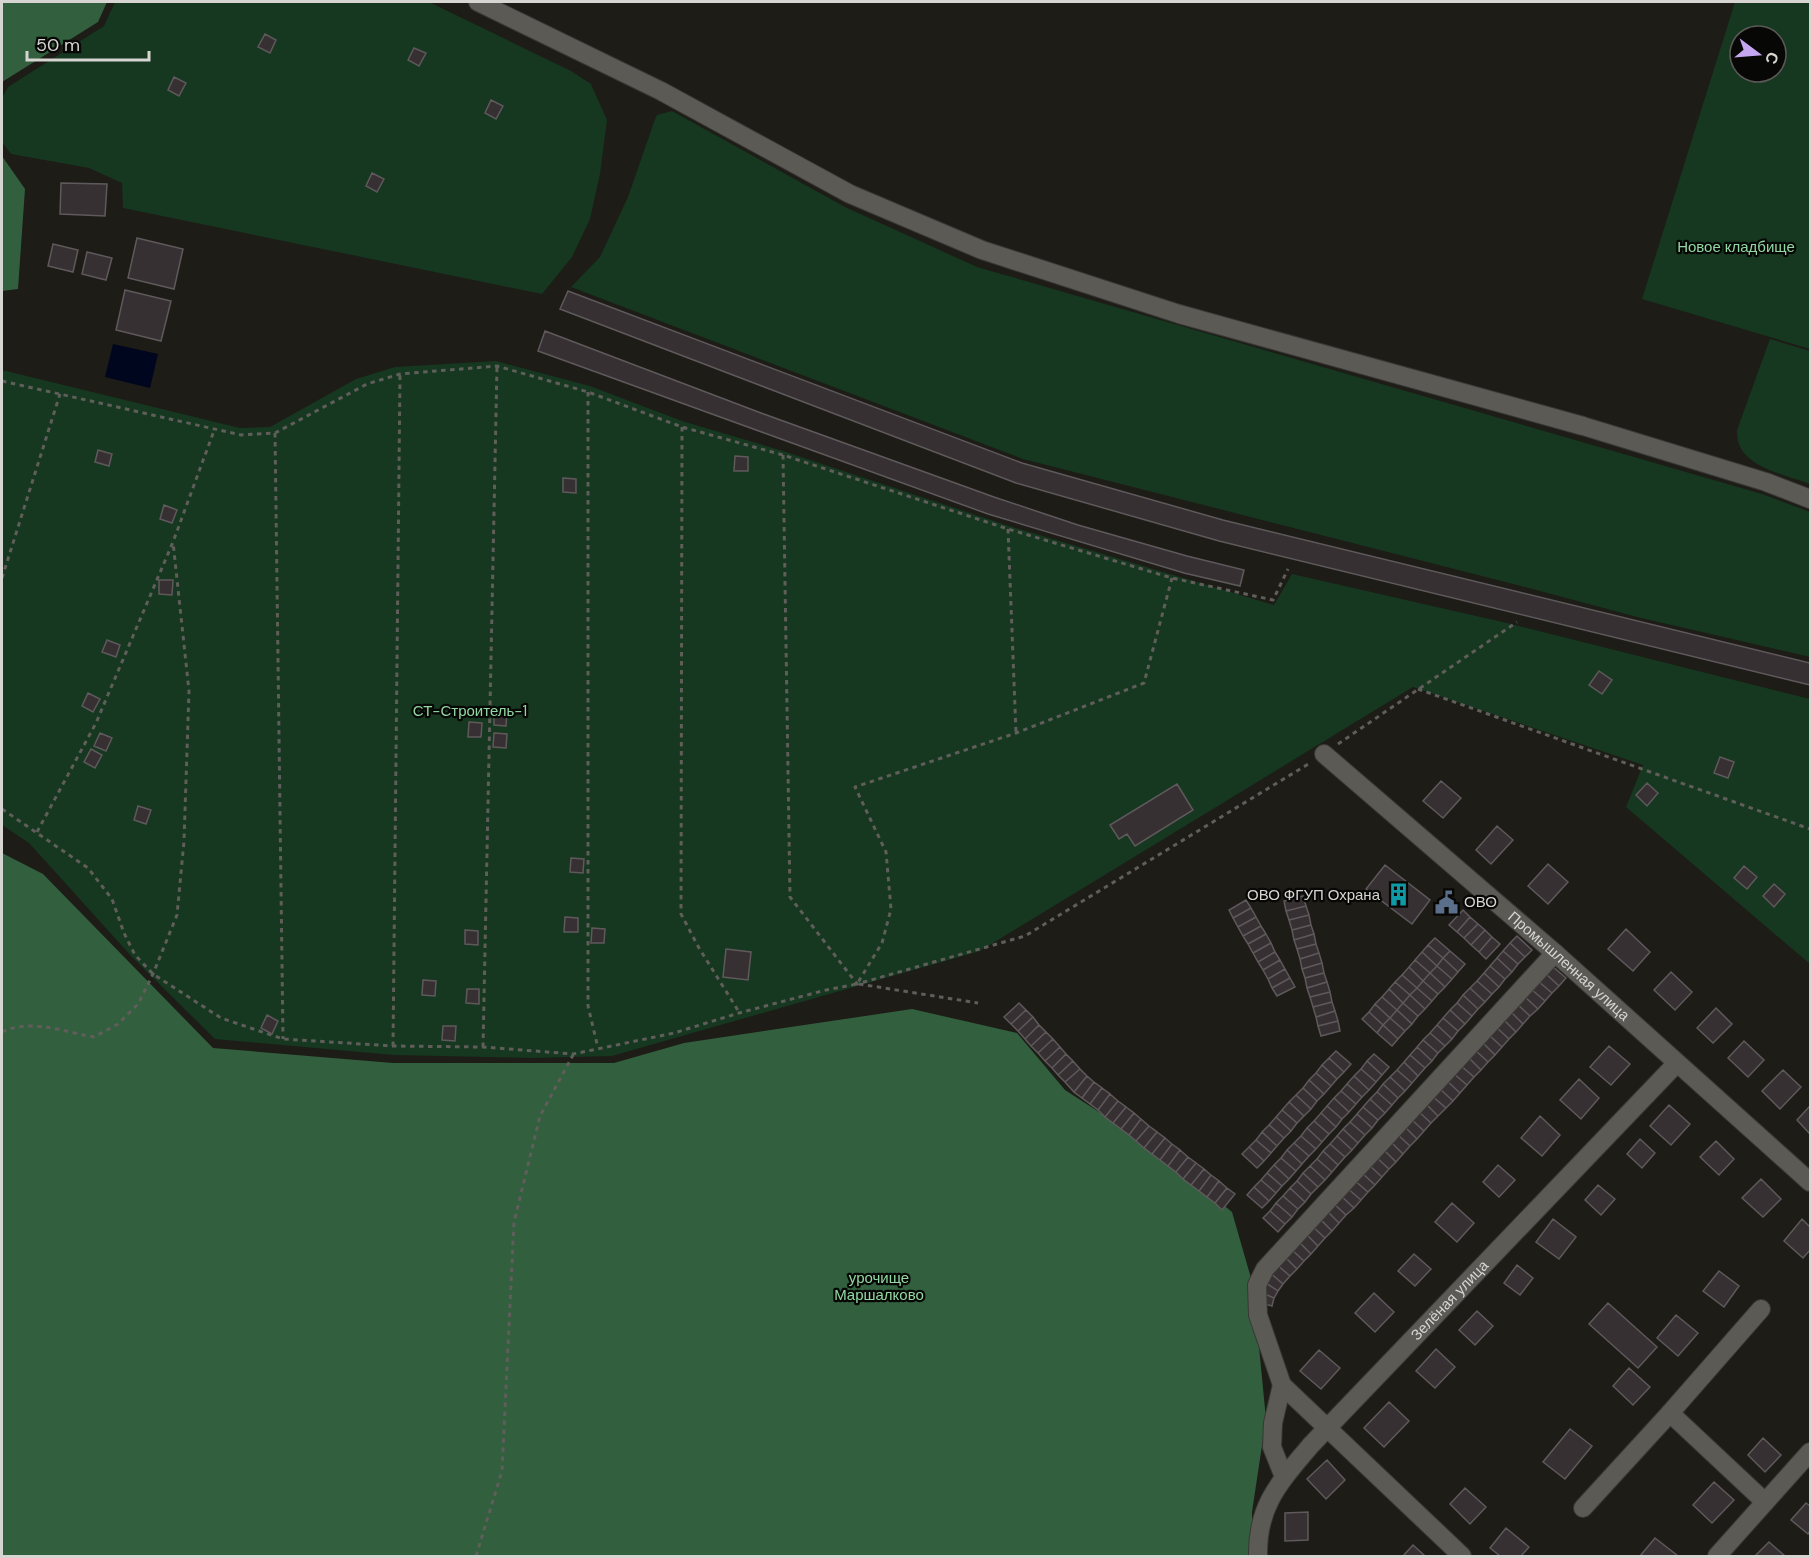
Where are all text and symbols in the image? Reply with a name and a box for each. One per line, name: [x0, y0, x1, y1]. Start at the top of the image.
scale bar: [27, 24, 148, 62]
north arrow: [1728, 24, 1788, 84]
text: 50 m: [36, 33, 80, 57]
text: С: [1760, 50, 1784, 67]
park label: Новое кладбище: [1677, 237, 1795, 257]
park label: СТ-Строитель-1: [413, 701, 527, 721]
building icon: ОВО ФГУП Охрана: [1385, 882, 1411, 908]
place label: ОВО ФГУП Охрана: [1247, 885, 1381, 905]
public building icon: ОВО: [1433, 889, 1459, 915]
place label: ОВО: [1464, 892, 1497, 912]
street label: Промышленная улица: [1504, 907, 1634, 1026]
street label: Зелёная улица: [1406, 1255, 1493, 1345]
park label: урочище Маршалково: [834, 1268, 924, 1305]

